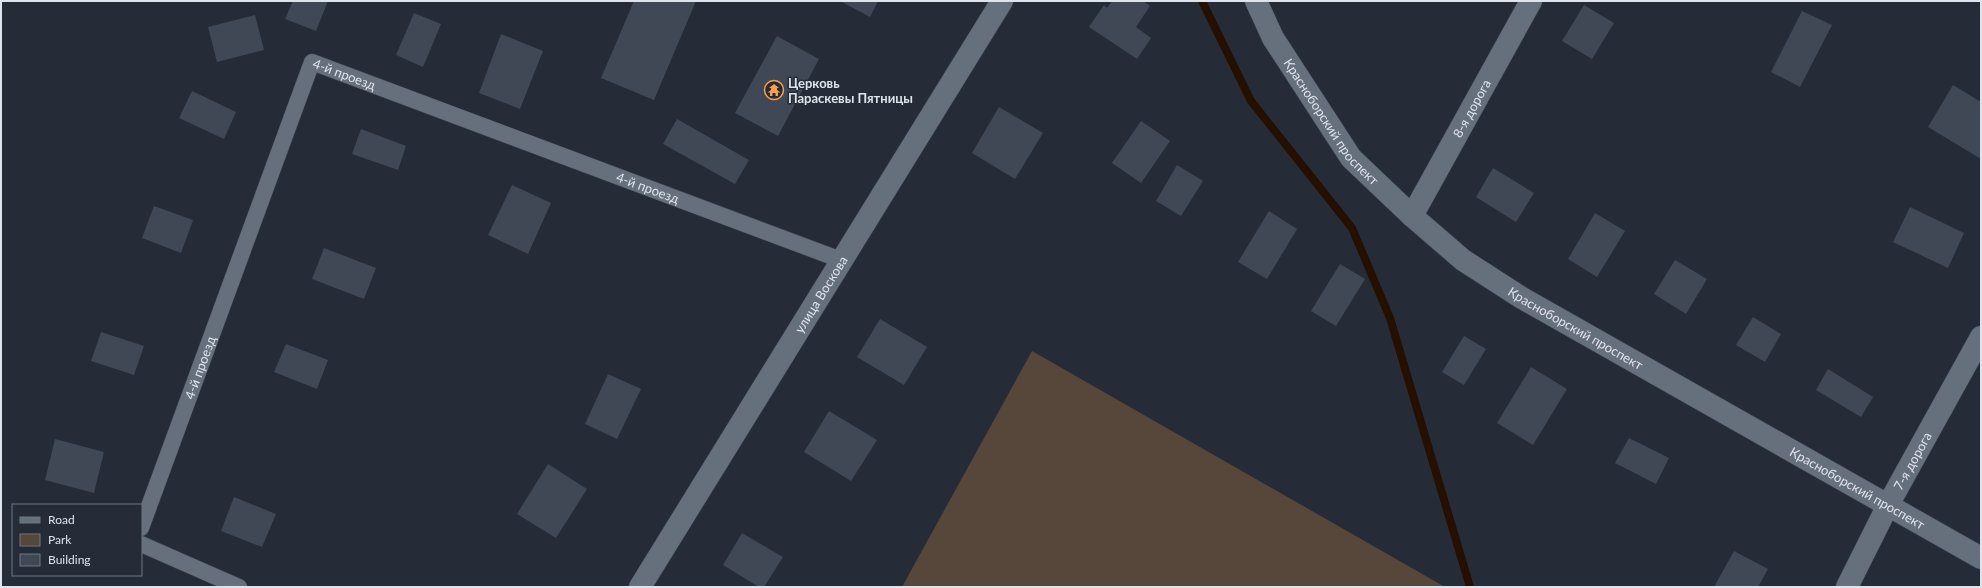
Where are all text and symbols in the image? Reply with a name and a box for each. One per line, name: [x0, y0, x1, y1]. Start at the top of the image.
street label: 4-й проезд: [311, 55, 378, 93]
street label: Красноборский проспект: [1280, 55, 1382, 188]
place label: Церковь Параскевы Пятницы: [788, 75, 913, 106]
street label: 8-я дорога: [1449, 77, 1494, 140]
temple icon: Церковь Параскевы Пятницы: [763, 79, 785, 101]
street label: 4-й проезд: [614, 169, 682, 207]
street label: улица Воскова: [791, 253, 851, 336]
street label: Красноборский проспект: [1505, 283, 1646, 373]
street label: 4-й проезд: [181, 334, 219, 401]
street label: 7-я дорога: [1890, 429, 1935, 493]
street label: Красноборский проспект: [1787, 443, 1928, 533]
legend: [12, 504, 142, 576]
text: Road: [48, 512, 75, 527]
text: Park: [48, 532, 72, 547]
text: Building: [48, 552, 91, 567]

